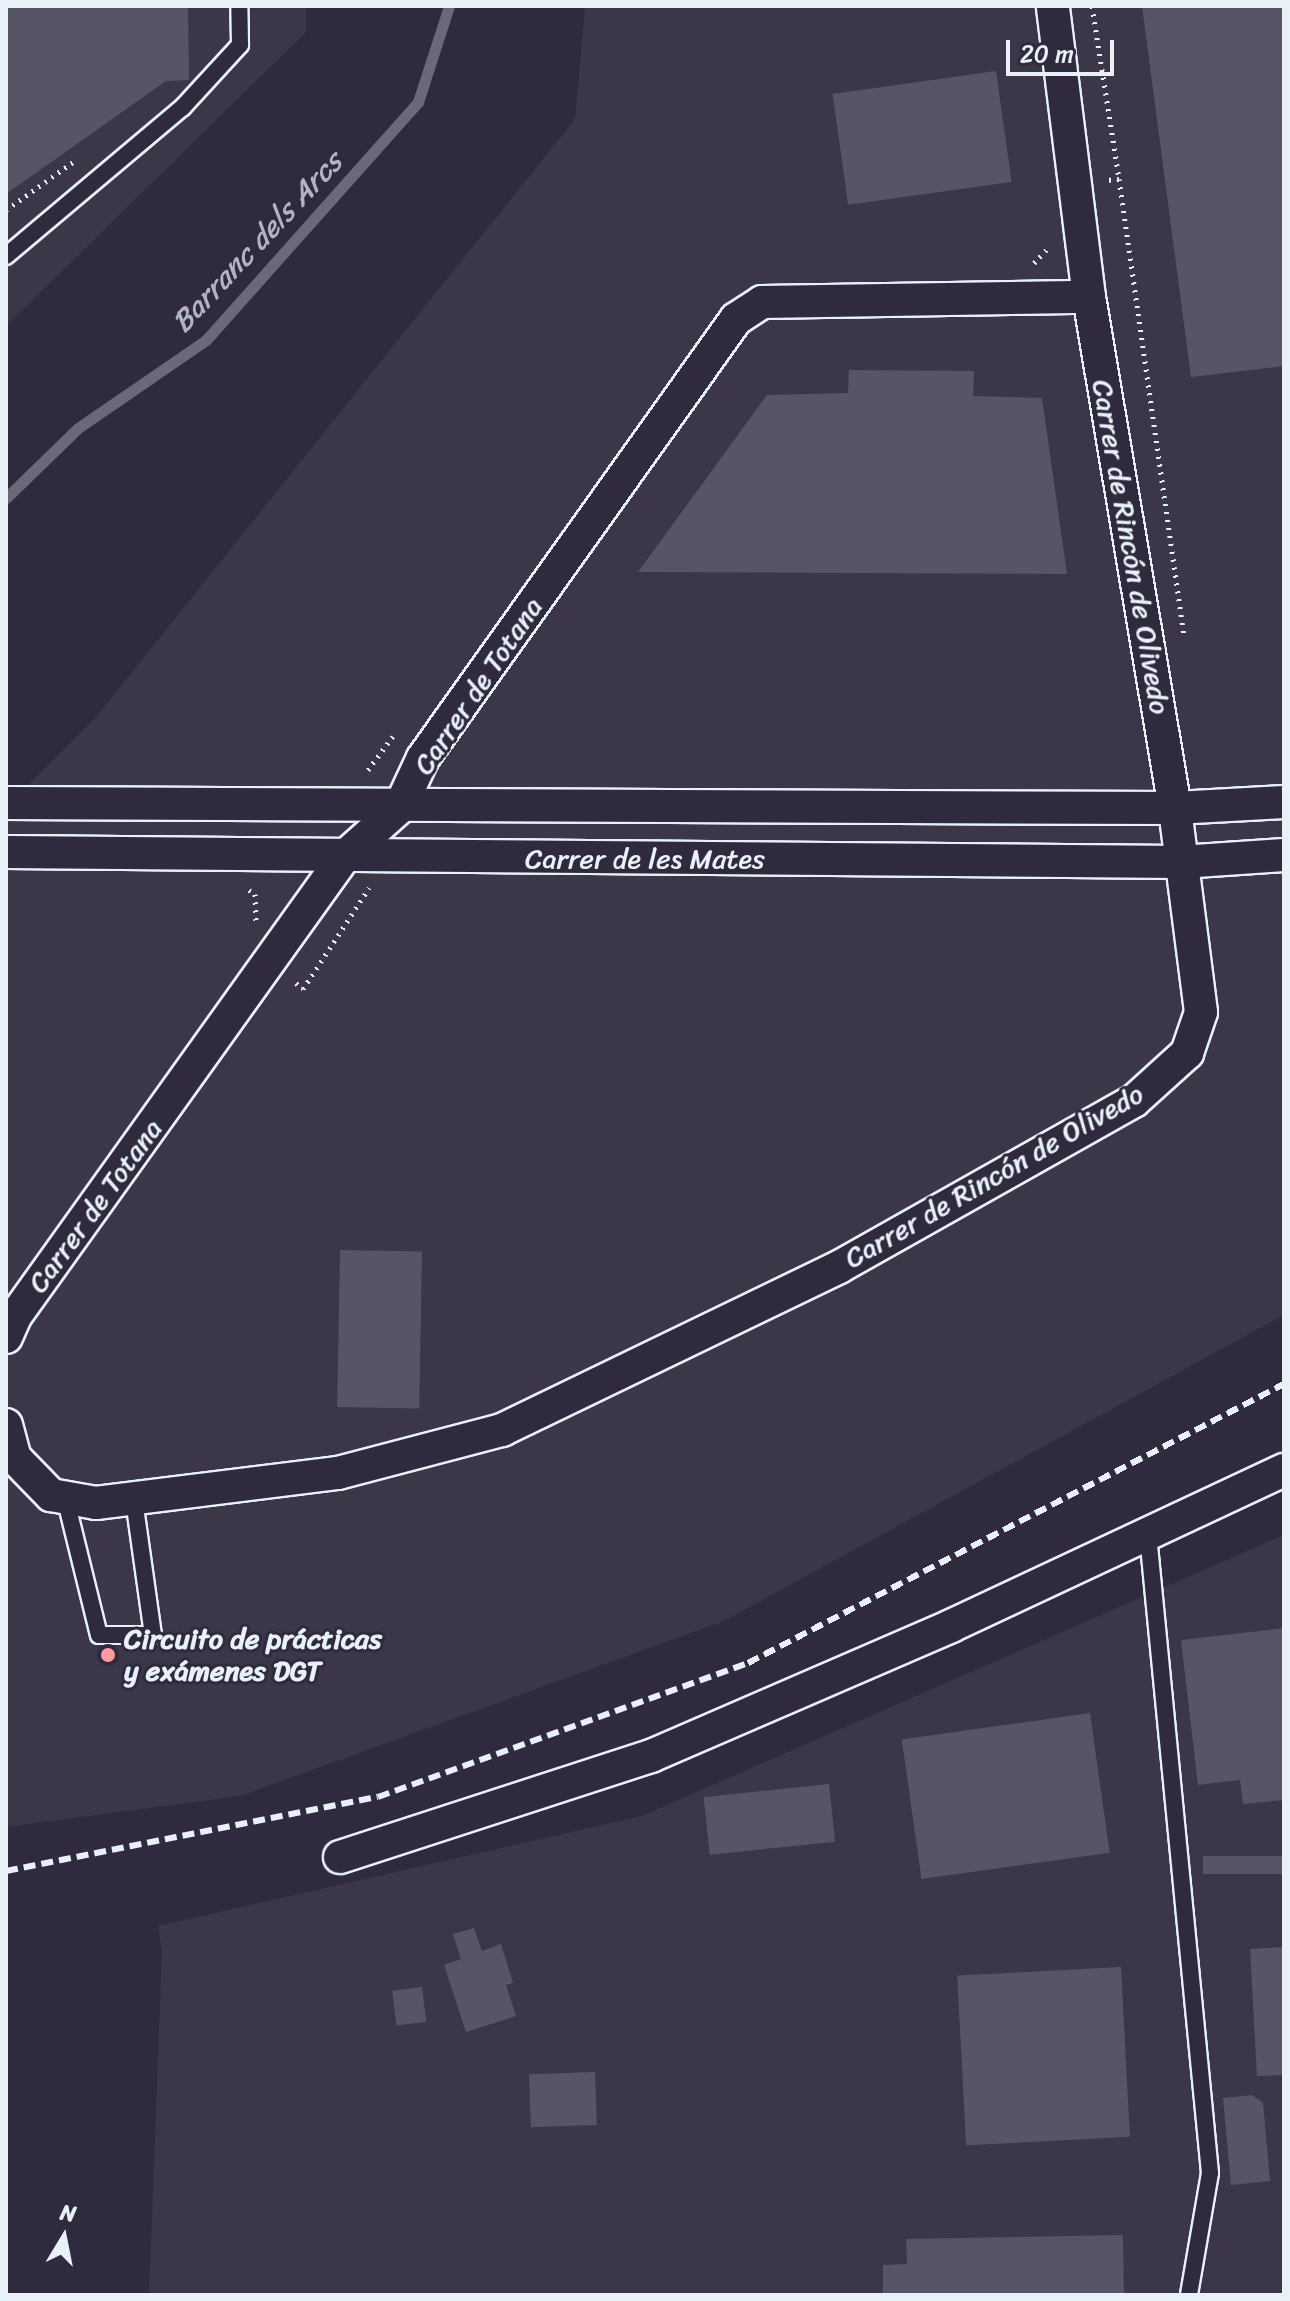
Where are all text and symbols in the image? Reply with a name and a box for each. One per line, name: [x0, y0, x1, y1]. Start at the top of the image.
scale bar: [1010, 24, 1118, 74]
text: 20 m: [1020, 33, 1074, 75]
water label: Barranc dels Arcs: [165, 145, 349, 339]
street label: Carrer de Rincón de Olivedo: [1085, 376, 1177, 718]
street label: Carrer de Totana: [406, 591, 550, 781]
street label: Carrer de les Mates: [523, 842, 767, 876]
street label: Carrer de Rincón de Olivedo: [838, 1076, 1150, 1276]
street label: Carrer de Totana: [21, 1112, 169, 1300]
place label: Circuito de prácticas y exámenes DGT: [124, 1622, 380, 1688]
marker: Circuito de prácticas y exámenes DGT: [99, 1646, 117, 1664]
text: N: [57, 2192, 79, 2233]
north arrow: [24, 2197, 104, 2277]

